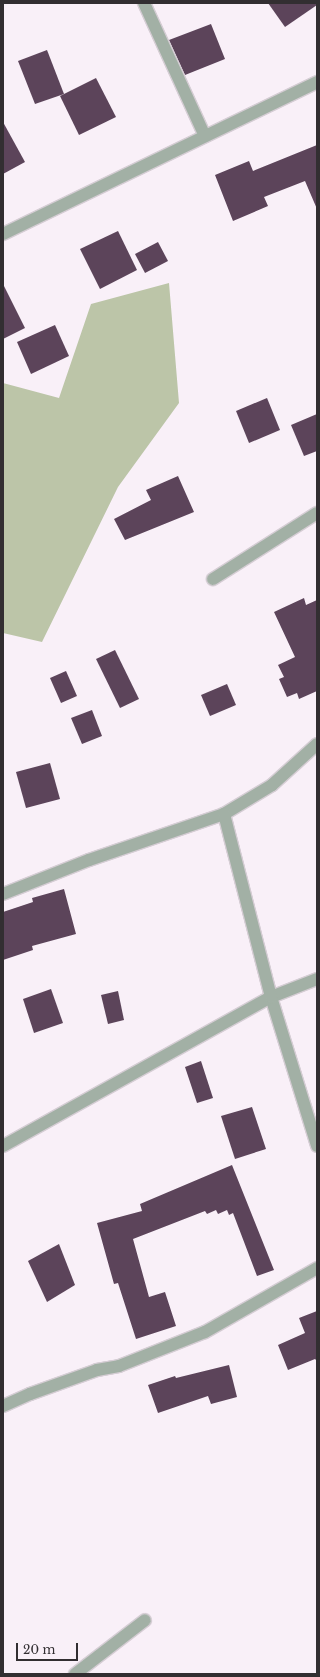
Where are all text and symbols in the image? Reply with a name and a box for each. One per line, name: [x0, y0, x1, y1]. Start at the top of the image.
scale bar: [18, 1635, 80, 1661]
text: 20 m: [23, 1642, 55, 1657]

